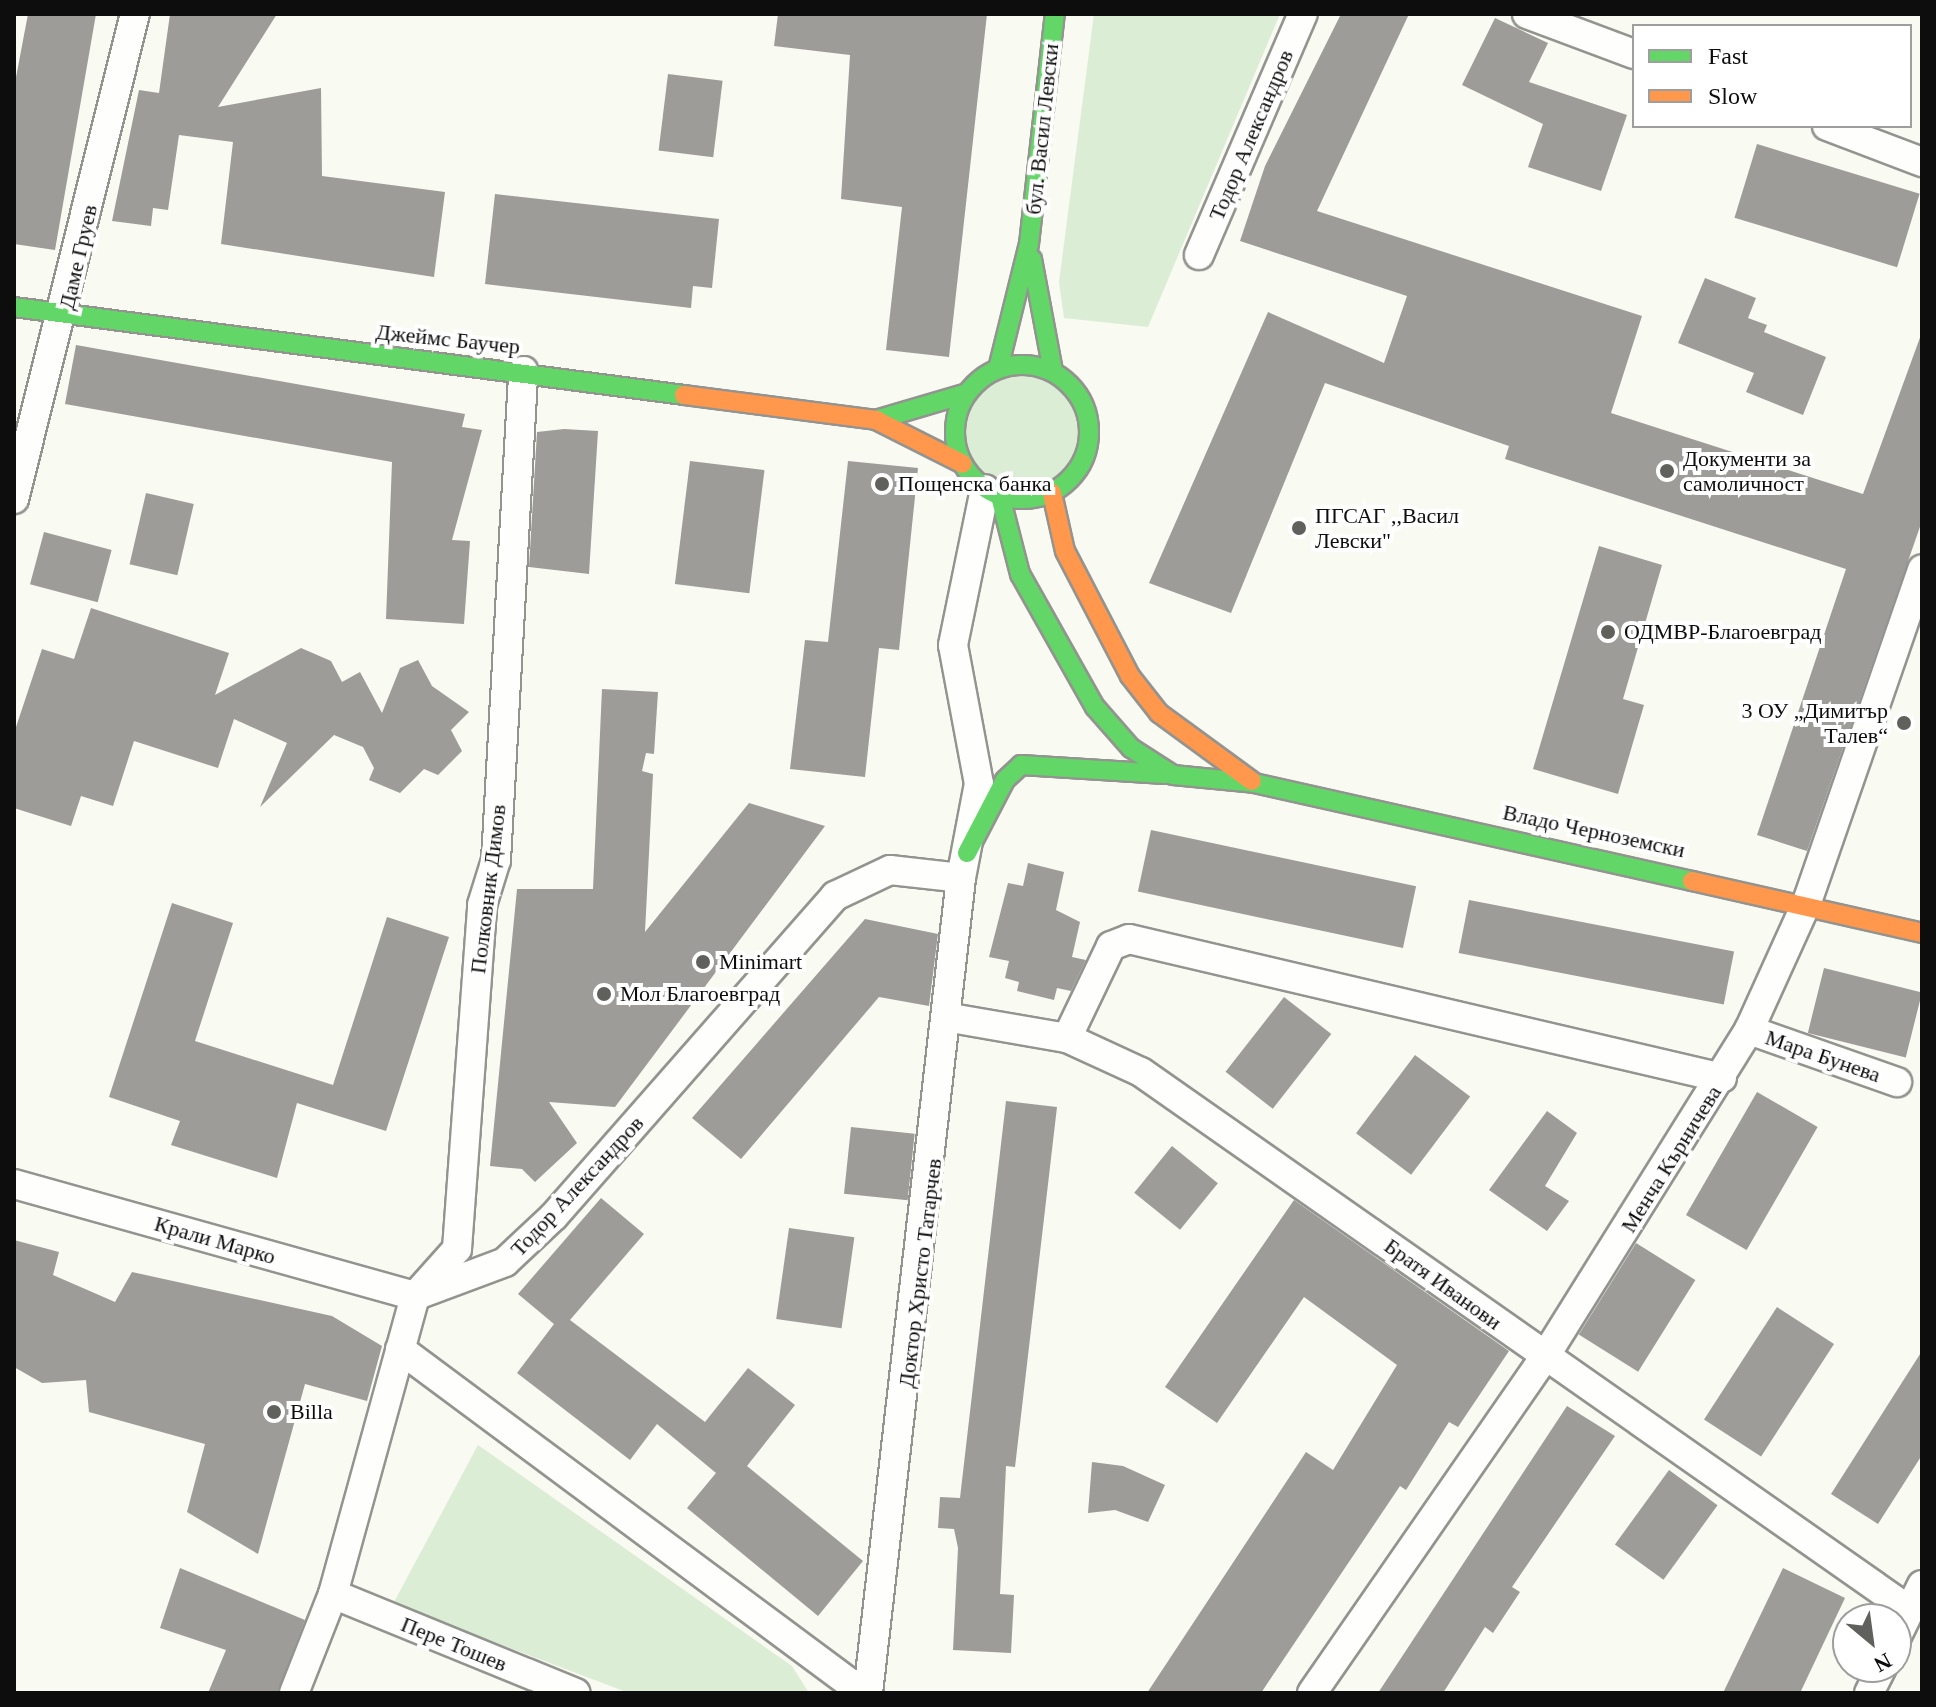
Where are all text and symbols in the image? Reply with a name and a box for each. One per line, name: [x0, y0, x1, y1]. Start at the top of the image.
legend: [1632, 24, 1912, 128]
street label: бул. Васил Левски: [1020, 42, 1064, 216]
text: Fast: [1708, 43, 1748, 69]
street label: Тодор Александров: [1203, 46, 1299, 224]
text: Slow: [1708, 83, 1757, 109]
street label: Даме Груев: [53, 202, 103, 312]
street label: Джеймс Баучер: [375, 318, 521, 360]
place label: Документи за самоличност: [1683, 445, 1811, 496]
marker: Документи за самоличност: [1658, 462, 1676, 480]
place label: Пощенска банка: [898, 471, 1052, 497]
marker: Пощенска банка: [873, 475, 891, 493]
place label: ПГСАГ ,,Васил Левски": [1315, 502, 1459, 554]
marker: ПГСАГ ,,Васил Левски": [1290, 519, 1308, 537]
place label: ОДМВР-Благоевград: [1624, 619, 1822, 645]
marker: ОДМВР-Благоевград: [1599, 623, 1617, 641]
place label: 3 ОУ „Димитър Талев“: [1742, 697, 1888, 748]
marker: 3 ОУ „Димитър Талев“: [1895, 714, 1913, 732]
street label: Владо Черноземски: [1501, 799, 1687, 863]
street label: Полковник Димов: [465, 803, 511, 975]
place label: Minimart: [719, 949, 802, 975]
marker: Minimart: [694, 953, 712, 971]
place label: Мол Благоевград: [620, 981, 780, 1007]
marker: Мол Благоевград: [595, 985, 613, 1003]
street label: Мара Бунева: [1762, 1024, 1884, 1088]
street label: Менча Кърничева: [1615, 1081, 1727, 1237]
street label: Тодор Александров: [505, 1110, 649, 1262]
street label: Доктор Христо Татарчев: [893, 1157, 947, 1389]
street label: Крали Марко: [151, 1210, 279, 1270]
street label: Братя Иванови: [1379, 1233, 1507, 1335]
place label: Billa: [290, 1399, 333, 1425]
marker: Billa: [265, 1403, 283, 1421]
north arrow: [1832, 1603, 1912, 1683]
street label: Пере Тошев: [397, 1611, 511, 1677]
text: N: [1870, 1648, 1896, 1677]

